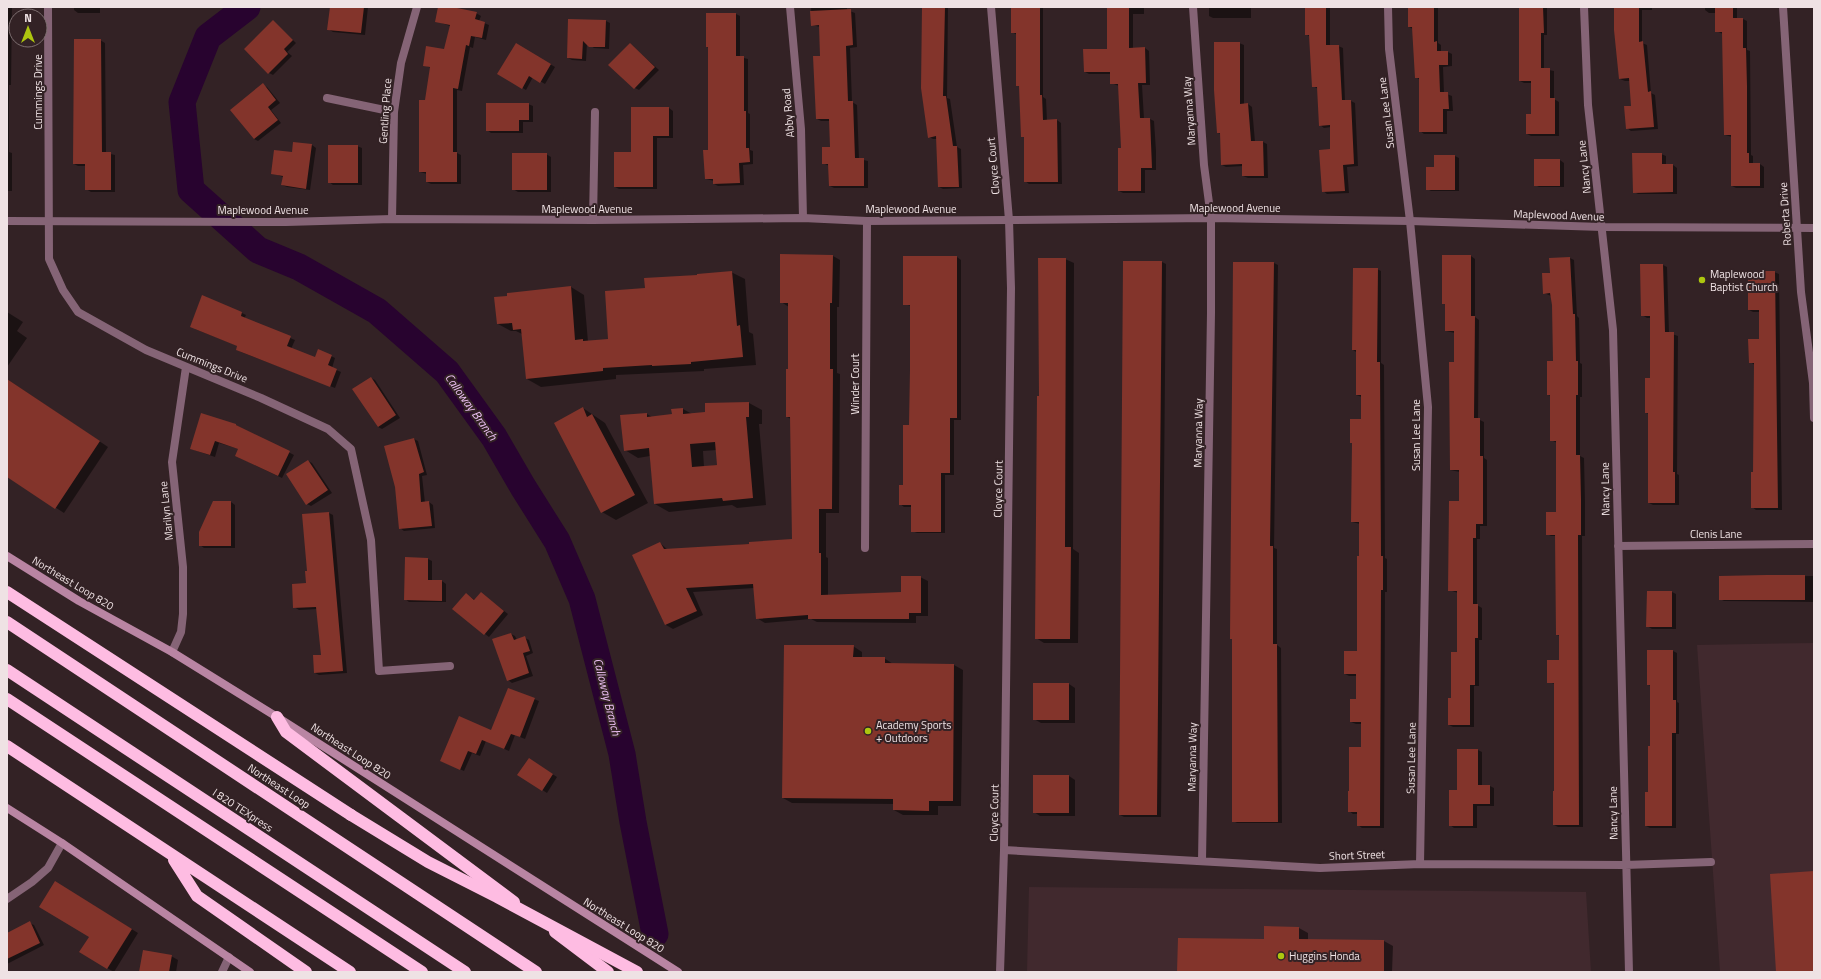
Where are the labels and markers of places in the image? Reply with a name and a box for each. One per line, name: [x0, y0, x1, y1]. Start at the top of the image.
place label: Maplewood Baptist Church: [1710, 266, 1778, 295]
marker: Maplewood Baptist Church: [1697, 275, 1707, 285]
place label: Academy Sports + Outdoors: [876, 717, 951, 746]
marker: Academy Sports + Outdoors: [863, 726, 873, 736]
place label: Huggins Honda: [1289, 948, 1360, 964]
marker: Huggins Honda: [1276, 951, 1286, 961]

